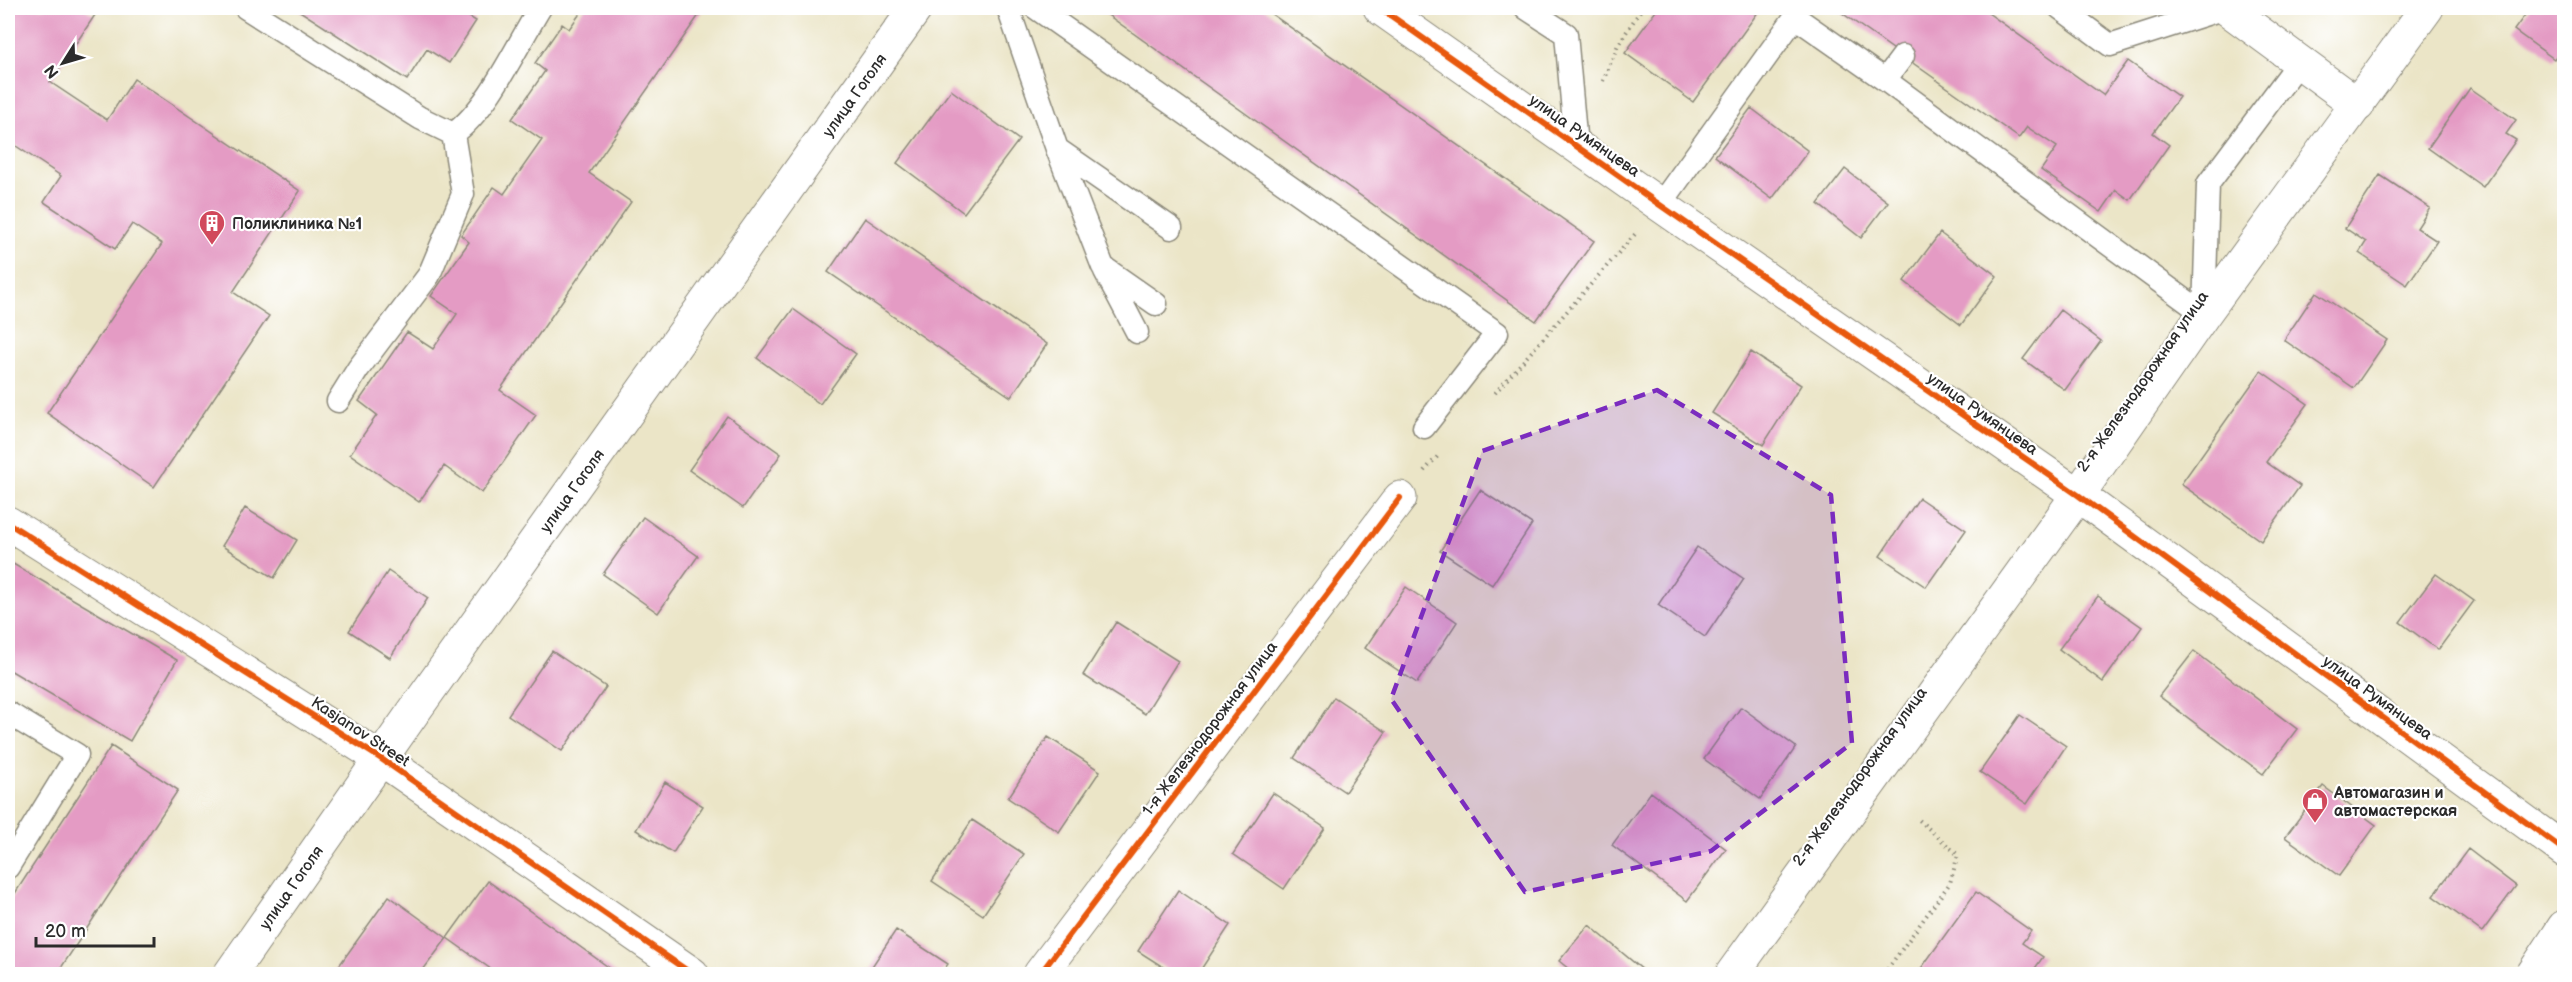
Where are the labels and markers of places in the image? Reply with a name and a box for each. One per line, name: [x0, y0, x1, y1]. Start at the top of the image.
building icon: Поликлиника №1: [197, 208, 227, 246]
place label: Поликлиника №1: [232, 215, 362, 234]
place label: Автомагазин и автомастерская: [2333, 784, 2457, 821]
shop icon: Автомагазин и автомастерская: [2300, 786, 2330, 824]

